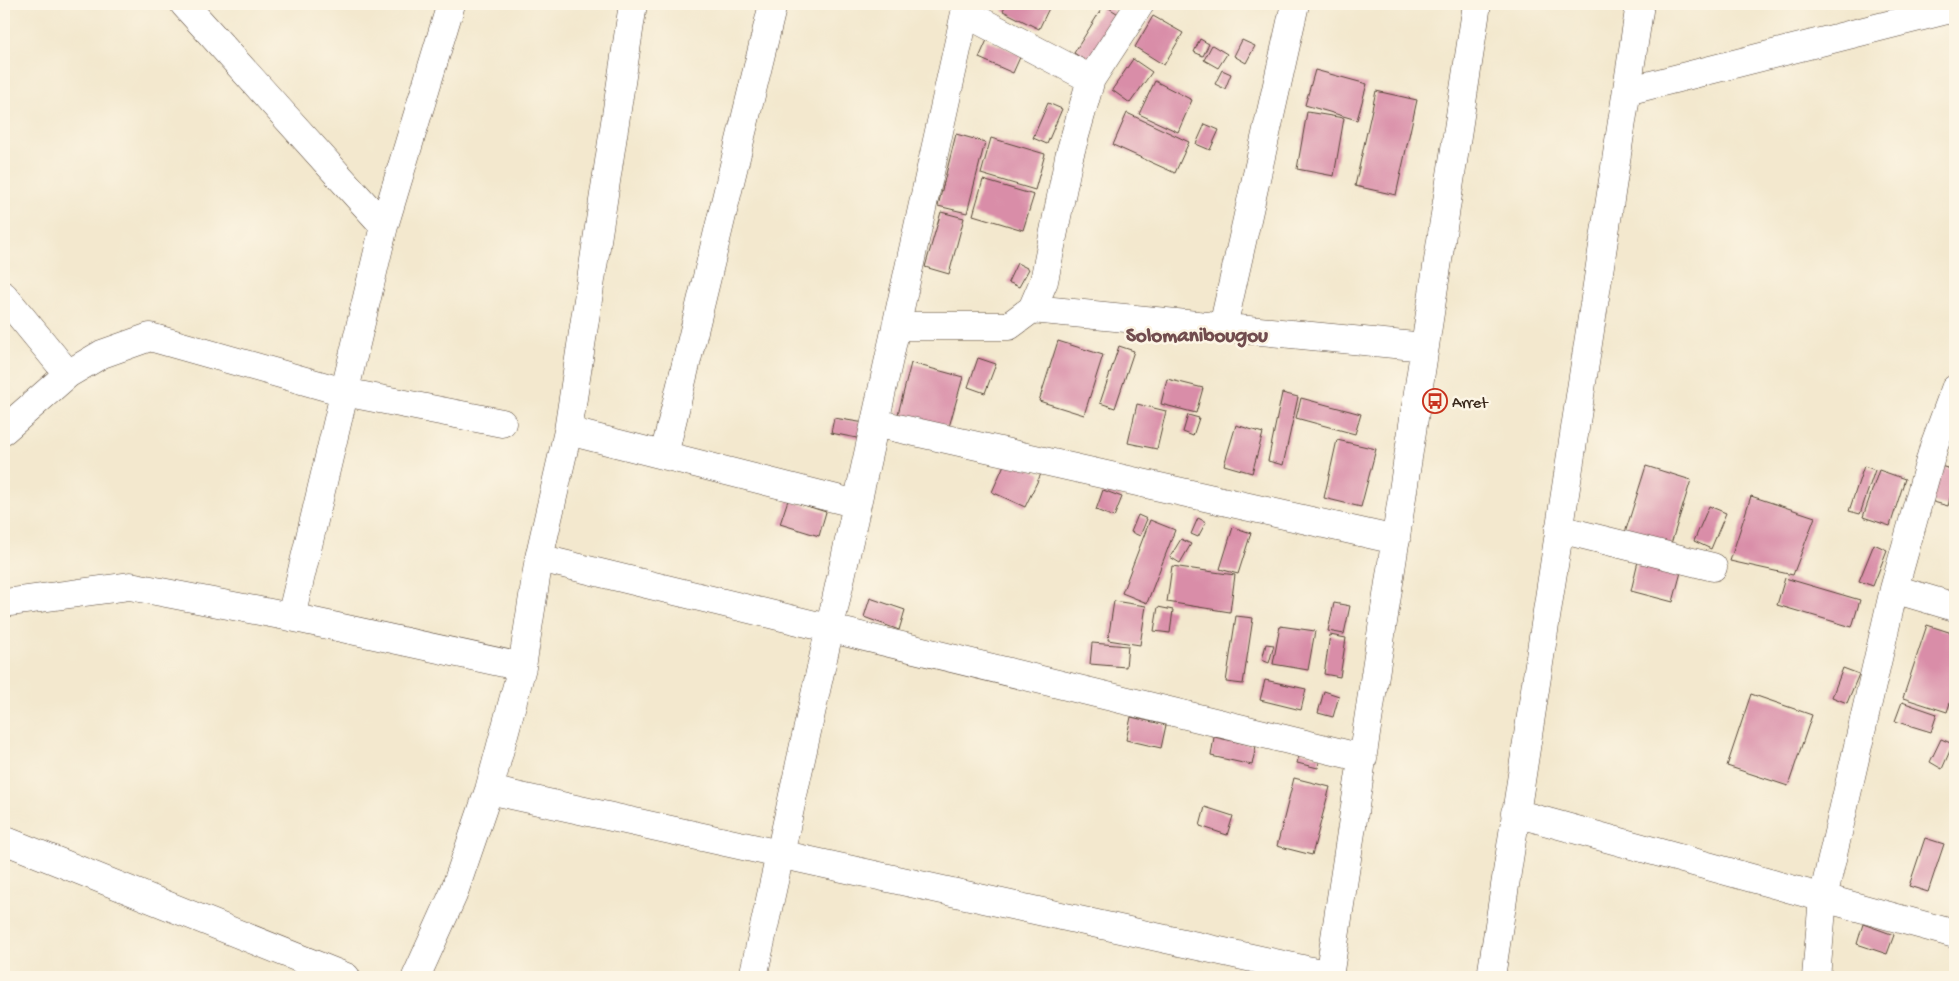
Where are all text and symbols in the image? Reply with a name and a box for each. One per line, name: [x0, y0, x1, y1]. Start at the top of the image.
district label: Solomanibougou: [1126, 325, 1268, 350]
bus stop icon: Arret: [1422, 388, 1448, 414]
place label: Arret: [1452, 395, 1489, 414]

